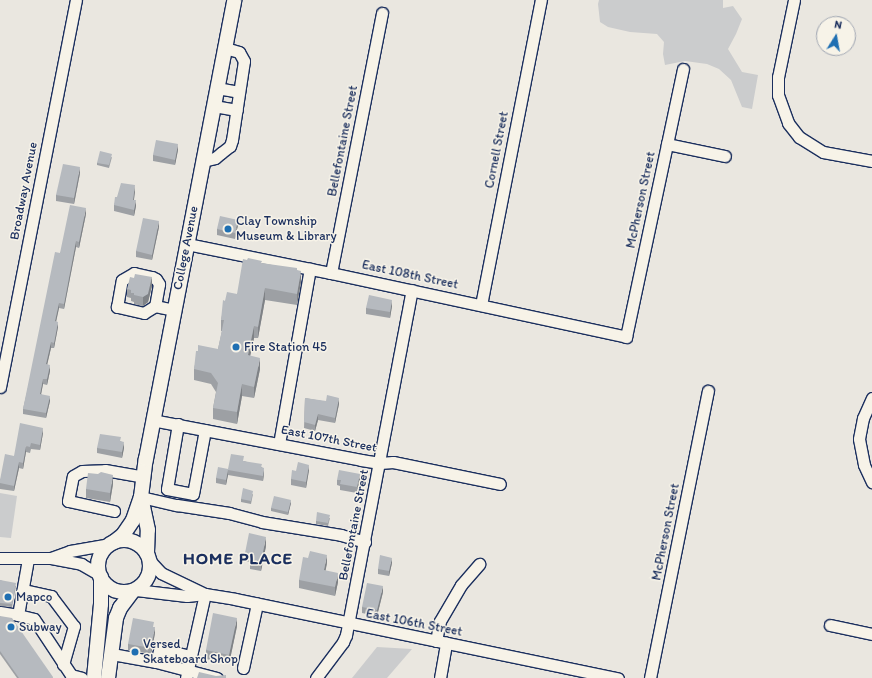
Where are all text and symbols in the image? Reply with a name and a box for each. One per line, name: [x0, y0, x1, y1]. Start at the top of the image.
north arrow: [816, 16, 856, 56]
text: N: [833, 18, 843, 32]
street label: Bellefontaine Street: [325, 84, 361, 198]
street label: Cornell Street: [482, 110, 512, 190]
street label: Broadway Avenue: [7, 141, 41, 241]
street label: McPherson Street: [623, 150, 659, 250]
street label: College Avenue: [170, 205, 202, 291]
place label: Clay Township Museum & Library: [236, 214, 337, 245]
marker: Clay Township Museum & Library: [223, 224, 233, 234]
street label: East 108th Street: [361, 257, 459, 293]
place label: Fire Station 45: [244, 339, 327, 355]
marker: Fire Station 45: [231, 342, 241, 352]
street label: East 107th Street: [280, 422, 378, 456]
street label: Bellefontaine Street: [336, 468, 372, 582]
street label: McPherson Street: [649, 482, 683, 582]
district label: HOME PLACE: [183, 549, 293, 569]
place label: Mapco: [16, 589, 52, 605]
marker: Mapco: [3, 592, 13, 602]
street label: East 106th Street: [365, 606, 463, 640]
place label: Subway: [19, 619, 62, 635]
marker: Subway: [6, 622, 16, 632]
place label: Versed Skateboard Shop: [143, 637, 237, 668]
marker: Versed Skateboard Shop: [130, 647, 140, 657]

